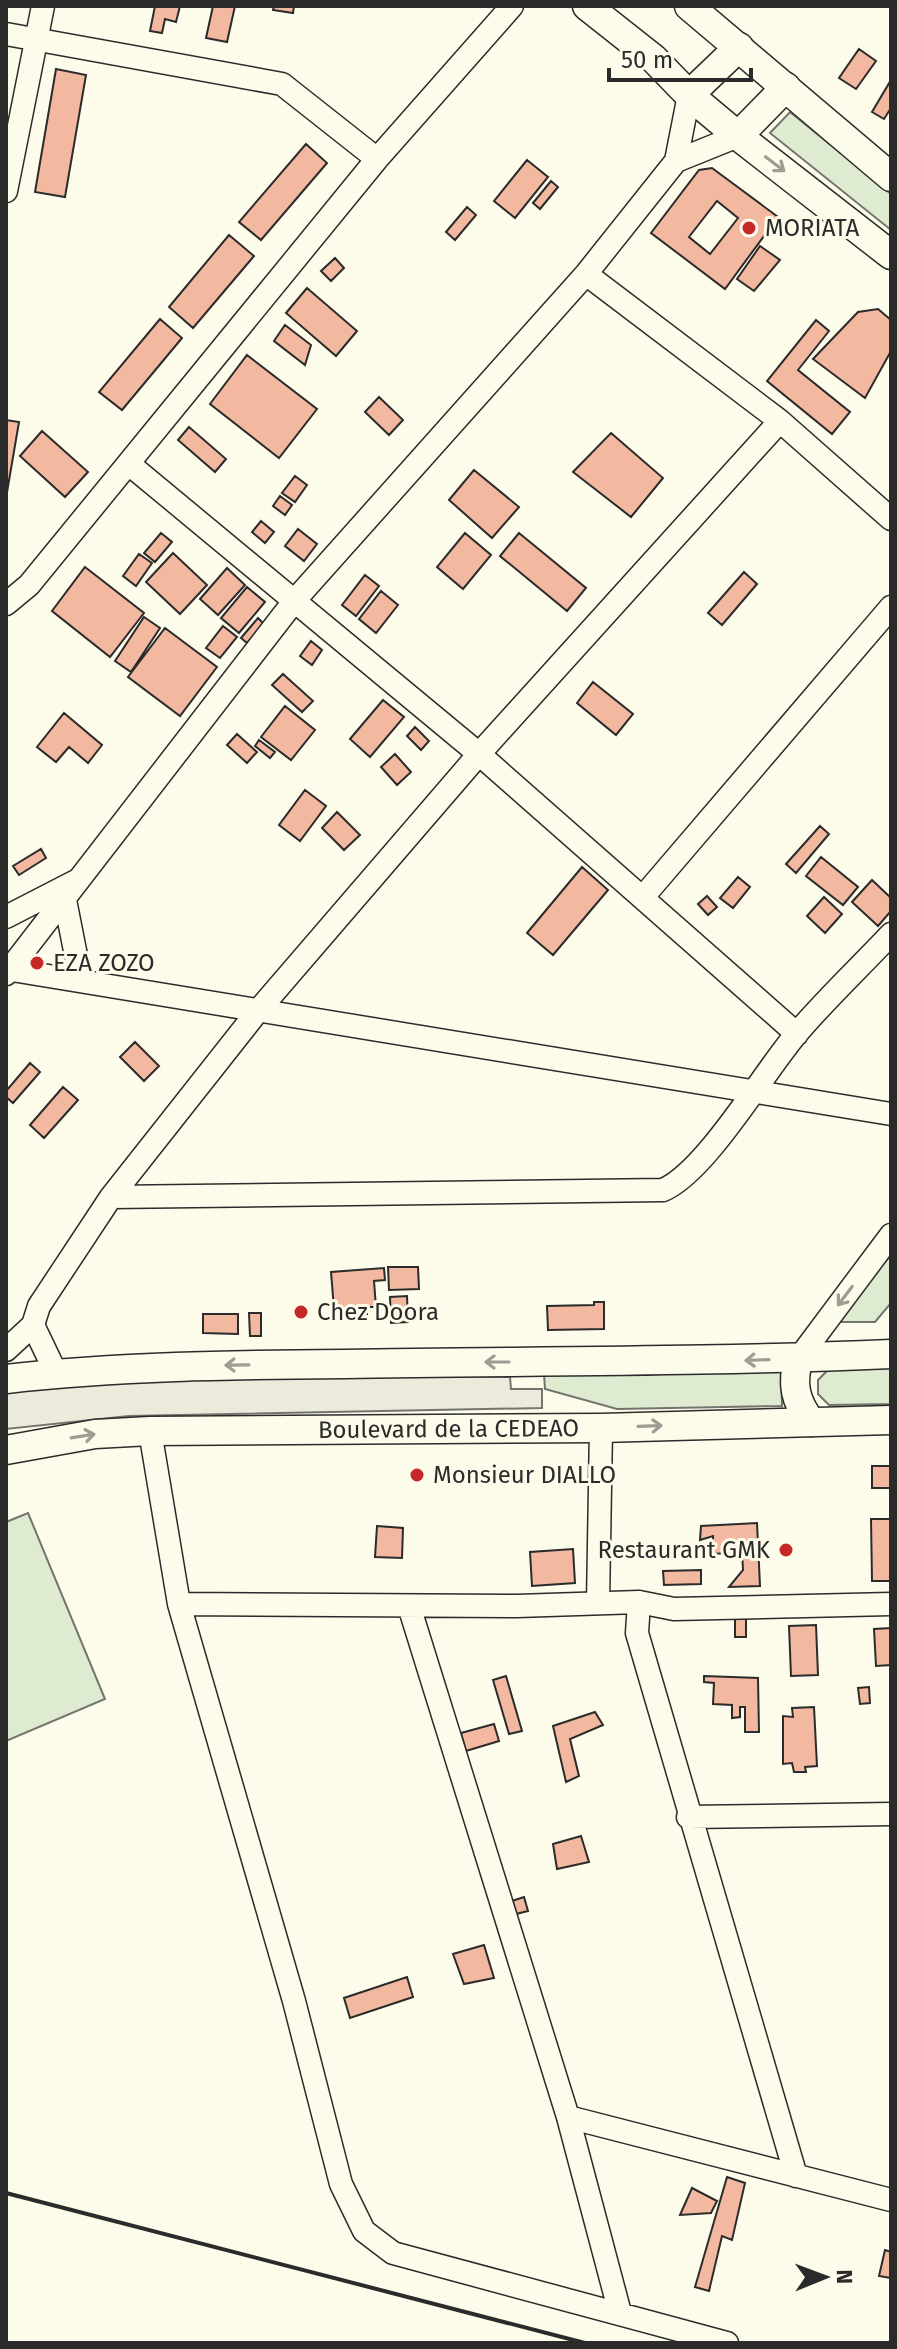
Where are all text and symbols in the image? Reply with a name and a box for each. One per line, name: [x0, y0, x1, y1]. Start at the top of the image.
scale bar: [609, 32, 751, 82]
text: 50 m: [621, 46, 673, 74]
one-way arrow: [764, 156, 785, 173]
place label: MORIATA: [765, 214, 859, 242]
marker: MORIATA: [740, 219, 758, 237]
place label: EZA ZOZO: [53, 949, 155, 977]
marker: EZA ZOZO: [28, 954, 46, 972]
one-way arrow: [836, 1285, 853, 1306]
place label: Chez Doora: [317, 1298, 439, 1326]
marker: Chez Doora: [292, 1303, 310, 1321]
one-way arrow: [744, 1352, 771, 1367]
one-way arrow: [484, 1354, 511, 1370]
one-way arrow: [224, 1358, 251, 1373]
street label: Boulevard de la CEDEAO: [318, 1414, 579, 1444]
one-way arrow: [636, 1419, 663, 1434]
one-way arrow: [70, 1428, 95, 1443]
place label: Monsieur DIALLO: [433, 1461, 616, 1489]
marker: Monsieur DIALLO: [408, 1466, 426, 1484]
place label: Restaurant GMK: [598, 1536, 771, 1564]
marker: Restaurant GMK: [777, 1541, 795, 1559]
north arrow: [785, 2237, 865, 2317]
text: N: [831, 2269, 858, 2284]

